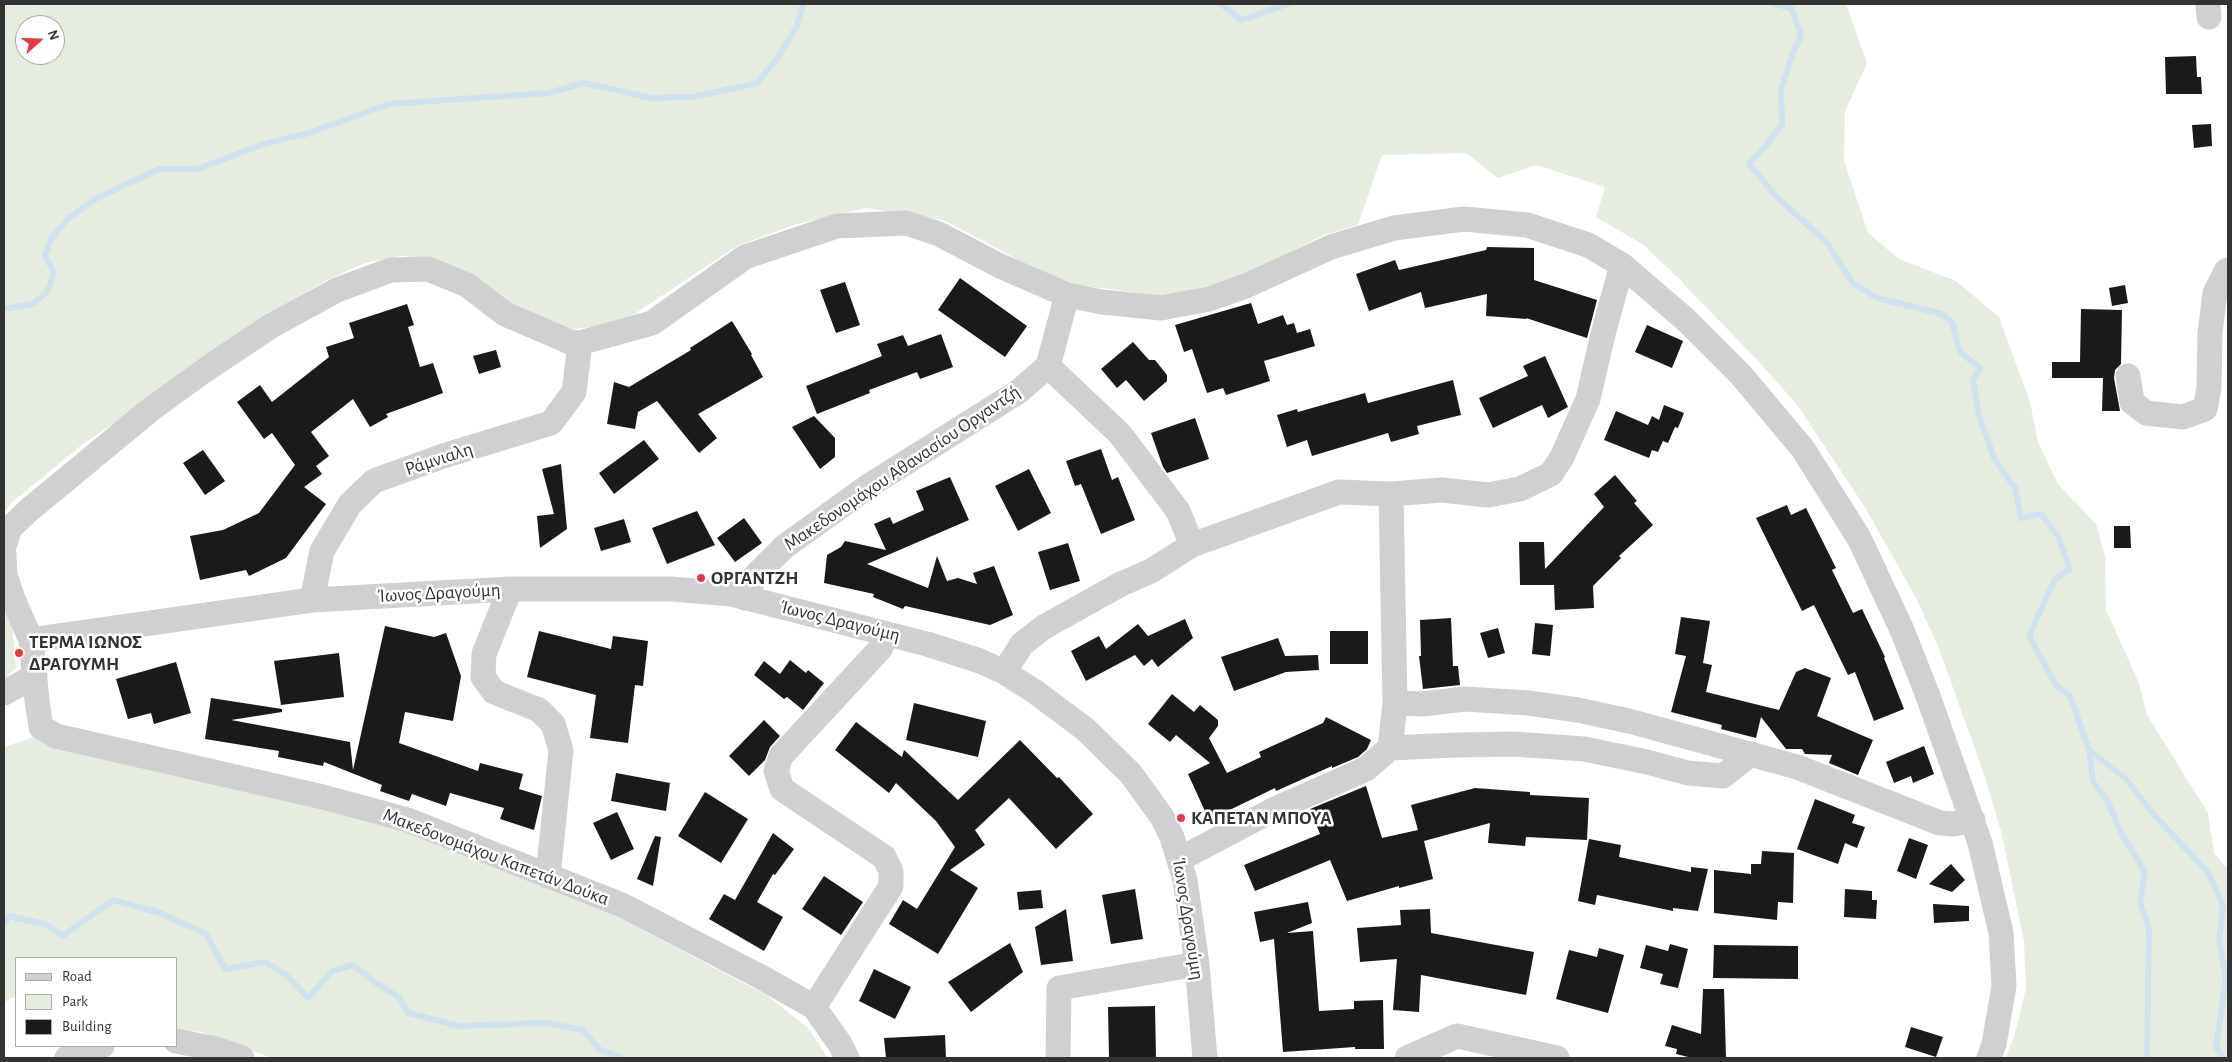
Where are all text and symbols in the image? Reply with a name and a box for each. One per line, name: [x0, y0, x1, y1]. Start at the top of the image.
north arrow: [15, 15, 65, 65]
text: N: [45, 28, 61, 42]
street label: Μακεδονομάχου Αθανασίου Οργαντζή: [780, 380, 1024, 556]
street label: Ράμνιαλη: [402, 437, 476, 481]
place label: ΟΡΓΑΝΤΖΗ: [711, 567, 798, 589]
marker: ΟΡΓΑΝΤΖΗ: [695, 572, 707, 584]
street label: Ίωνος Δραγούμη: [377, 578, 501, 608]
street label: Ίωνος Δραγούμη: [778, 595, 902, 647]
place label: ΤΕΡΜΑ ΙΩΝΟΣ ΔΡΑΓΟΥΜΗ: [29, 631, 142, 675]
marker: ΤΕΡΜΑ ΙΩΝΟΣ ΔΡΑΓΟΥΜΗ: [13, 647, 25, 659]
street label: Μακεδονομάχου Καπετάν Δούκα: [380, 803, 612, 911]
place label: ΚΑΠΕΤΑΝ ΜΠΟΥΑ: [1191, 807, 1332, 829]
marker: ΚΑΠΕΤΑΝ ΜΠΟΥΑ: [1175, 812, 1187, 824]
street label: Ίωνος Δραγούμη: [1167, 856, 1209, 982]
legend: [15, 957, 178, 1047]
text: Road: [62, 969, 92, 984]
text: Park: [62, 994, 88, 1009]
text: Building: [62, 1019, 112, 1034]

